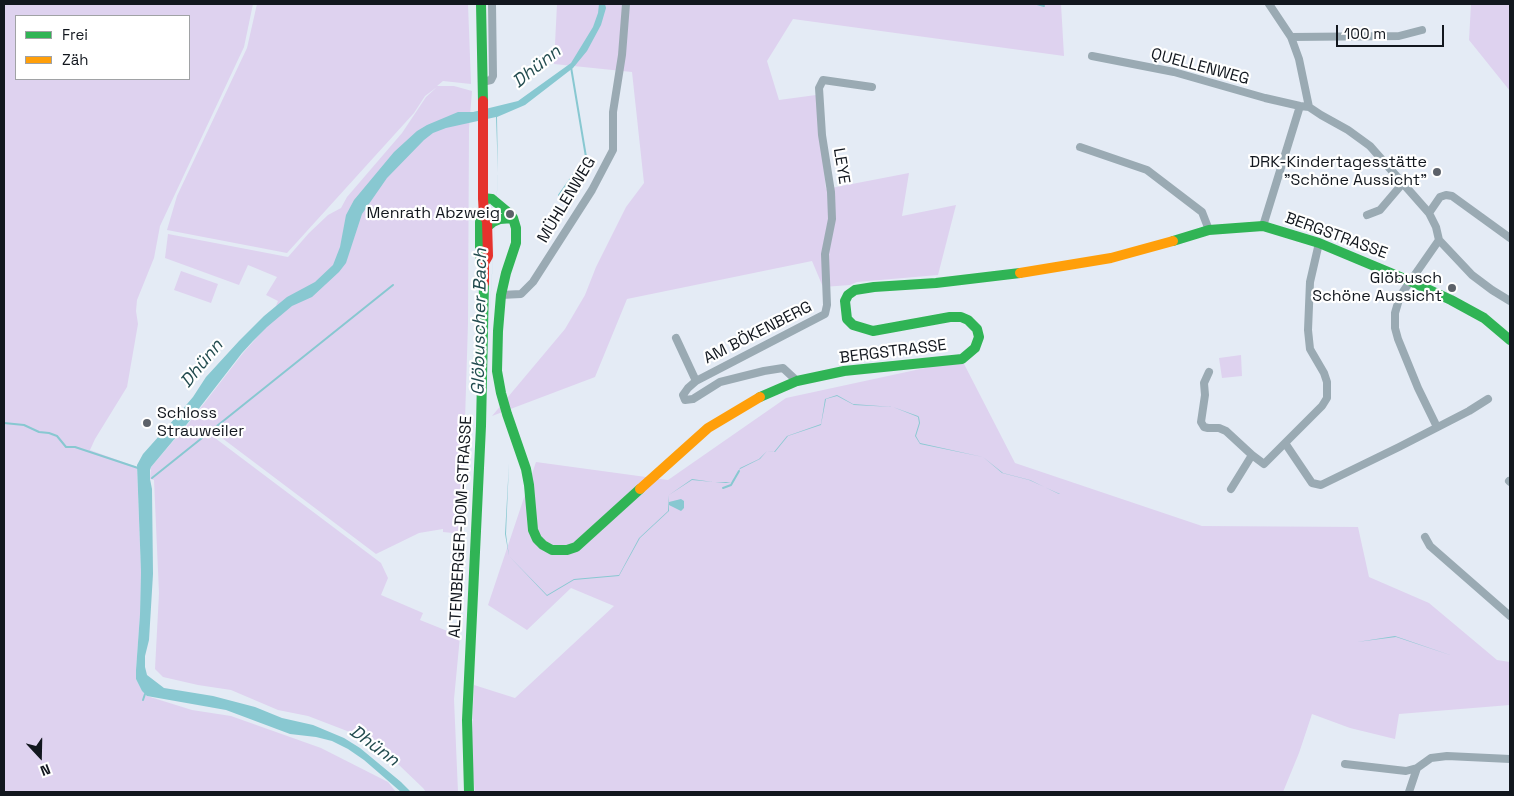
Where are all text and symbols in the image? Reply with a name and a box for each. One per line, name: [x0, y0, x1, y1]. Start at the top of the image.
legend: [15, 15, 190, 80]
scale bar: [1339, 15, 1446, 47]
text: 100 m: [1344, 24, 1386, 43]
text: Frei: [62, 25, 88, 44]
water label: Dhünn: [508, 41, 566, 93]
street label: QUELLENWEG: [1149, 45, 1251, 89]
text: Zäh: [62, 50, 88, 69]
street label: LEYE: [829, 146, 853, 186]
place label: DRK-Kindertagesstätte "Schöne Aussicht": [1249, 153, 1427, 191]
street label: MÜHLENWEG: [534, 154, 600, 246]
marker: DRK-Kindertagesstätte "Schöne Aussicht": [1431, 166, 1443, 178]
place label: Menrath Abzweig: [366, 204, 500, 224]
marker: Menrath Abzweig: [504, 208, 516, 220]
street label: BERGSTRASSE: [1282, 209, 1390, 263]
water label: Glöbuscher Bach: [468, 248, 492, 396]
place label: Glöbusch Schöne Aussicht: [1312, 269, 1442, 307]
marker: Glöbusch Schöne Aussicht: [1446, 282, 1458, 294]
street label: AM BÖKENBERG: [701, 297, 815, 369]
water label: Dhünn: [176, 335, 228, 393]
street label: BERGSTRASSE: [838, 336, 948, 368]
place label: Schloss Strauweiler: [157, 404, 244, 442]
street label: ALTENBERGER-DOM-STRASSE: [446, 415, 476, 639]
marker: Schloss Strauweiler: [141, 417, 153, 429]
water label: Dhünn: [345, 721, 403, 771]
north arrow: [15, 731, 65, 781]
text: N: [38, 760, 53, 780]

